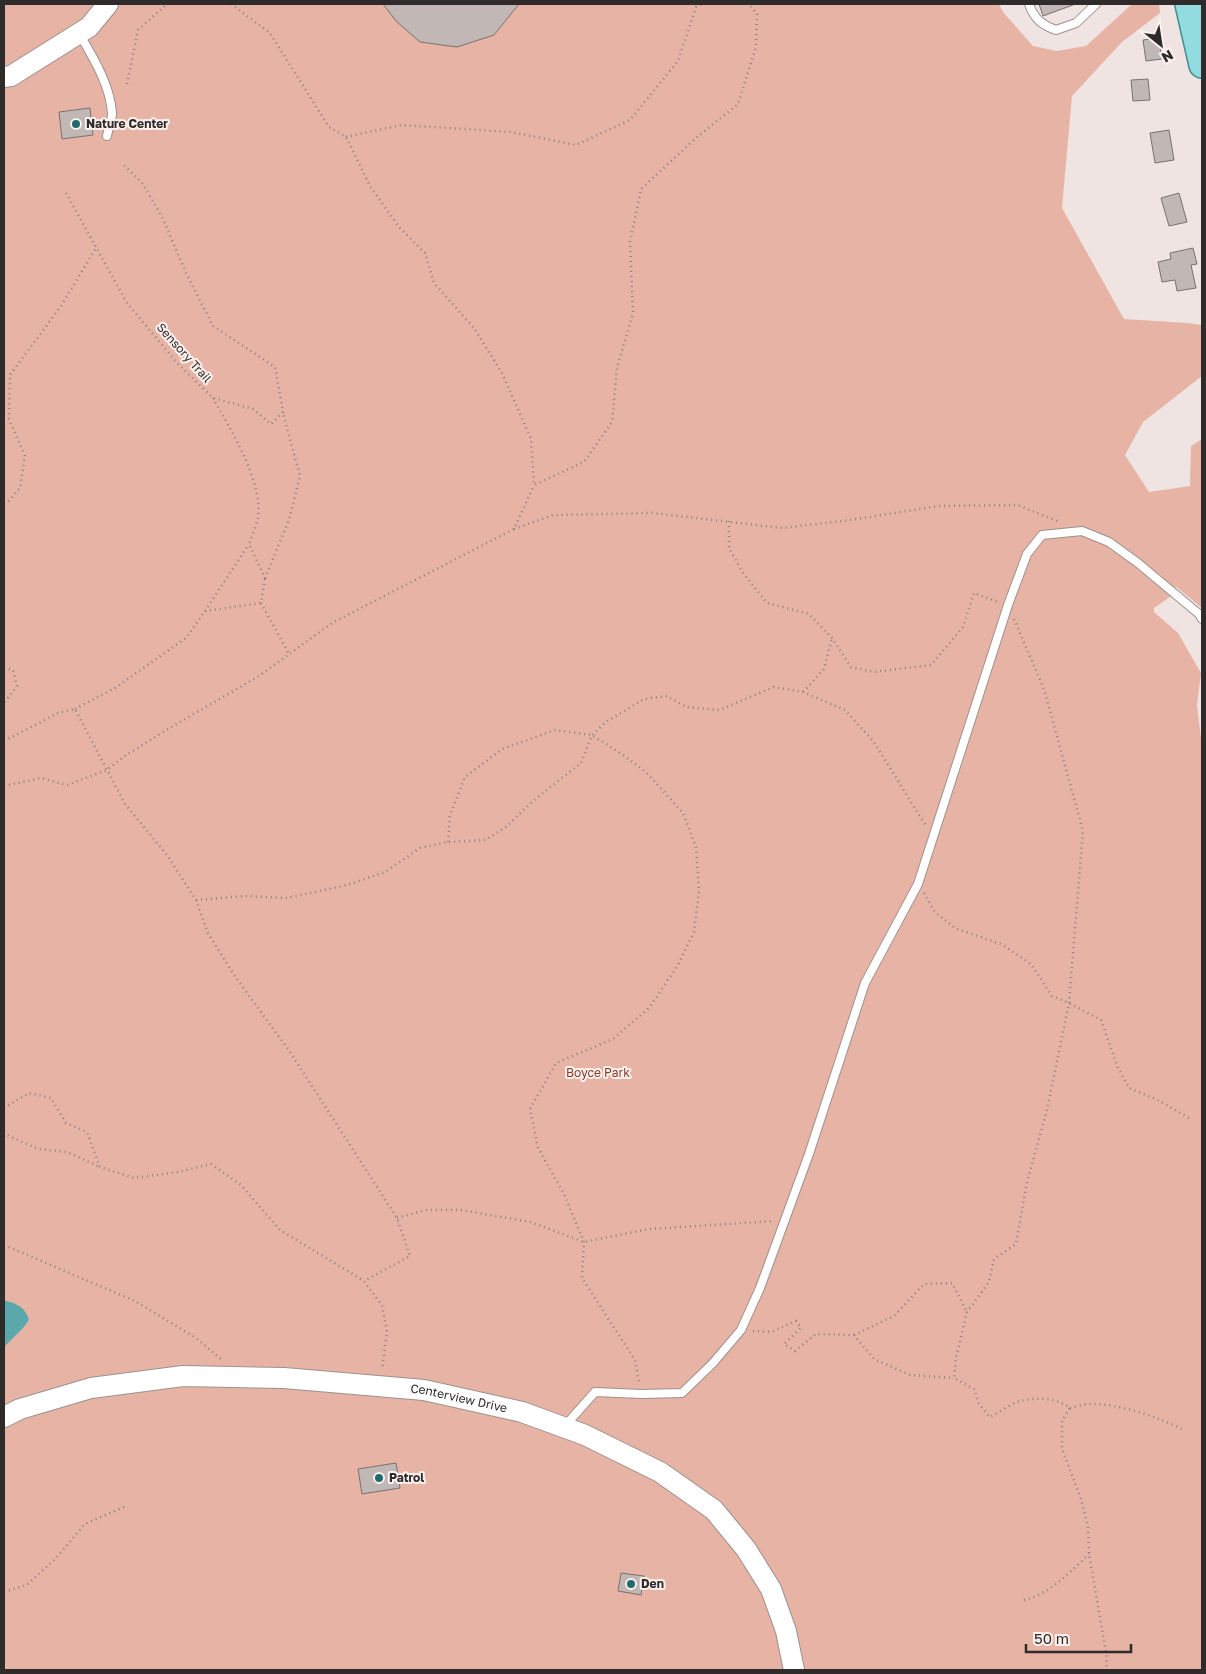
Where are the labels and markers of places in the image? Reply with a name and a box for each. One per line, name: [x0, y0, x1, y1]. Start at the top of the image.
place label: Nature Center: [86, 116, 168, 131]
marker: Nature Center: [70, 118, 82, 130]
place label: Patrol: [389, 1470, 424, 1485]
marker: Patrol: [373, 1472, 385, 1484]
place label: Den: [641, 1576, 664, 1591]
marker: Den: [625, 1578, 637, 1590]

